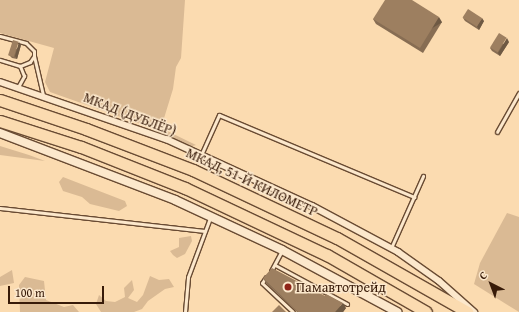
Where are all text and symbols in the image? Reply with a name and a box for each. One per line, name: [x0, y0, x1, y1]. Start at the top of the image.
street label: МКАД (ДУБЛЁР): [81, 89, 179, 139]
street label: МКАД, 51-Й КИЛОМЕТР: [184, 144, 320, 220]
north arrow: [471, 264, 511, 304]
text: С: [475, 267, 491, 283]
scale bar: [10, 278, 106, 304]
place label: Памавтотрейд: [296, 279, 386, 295]
marker: Памавтотрейд: [283, 282, 293, 292]
text: 100 m: [15, 284, 45, 301]

